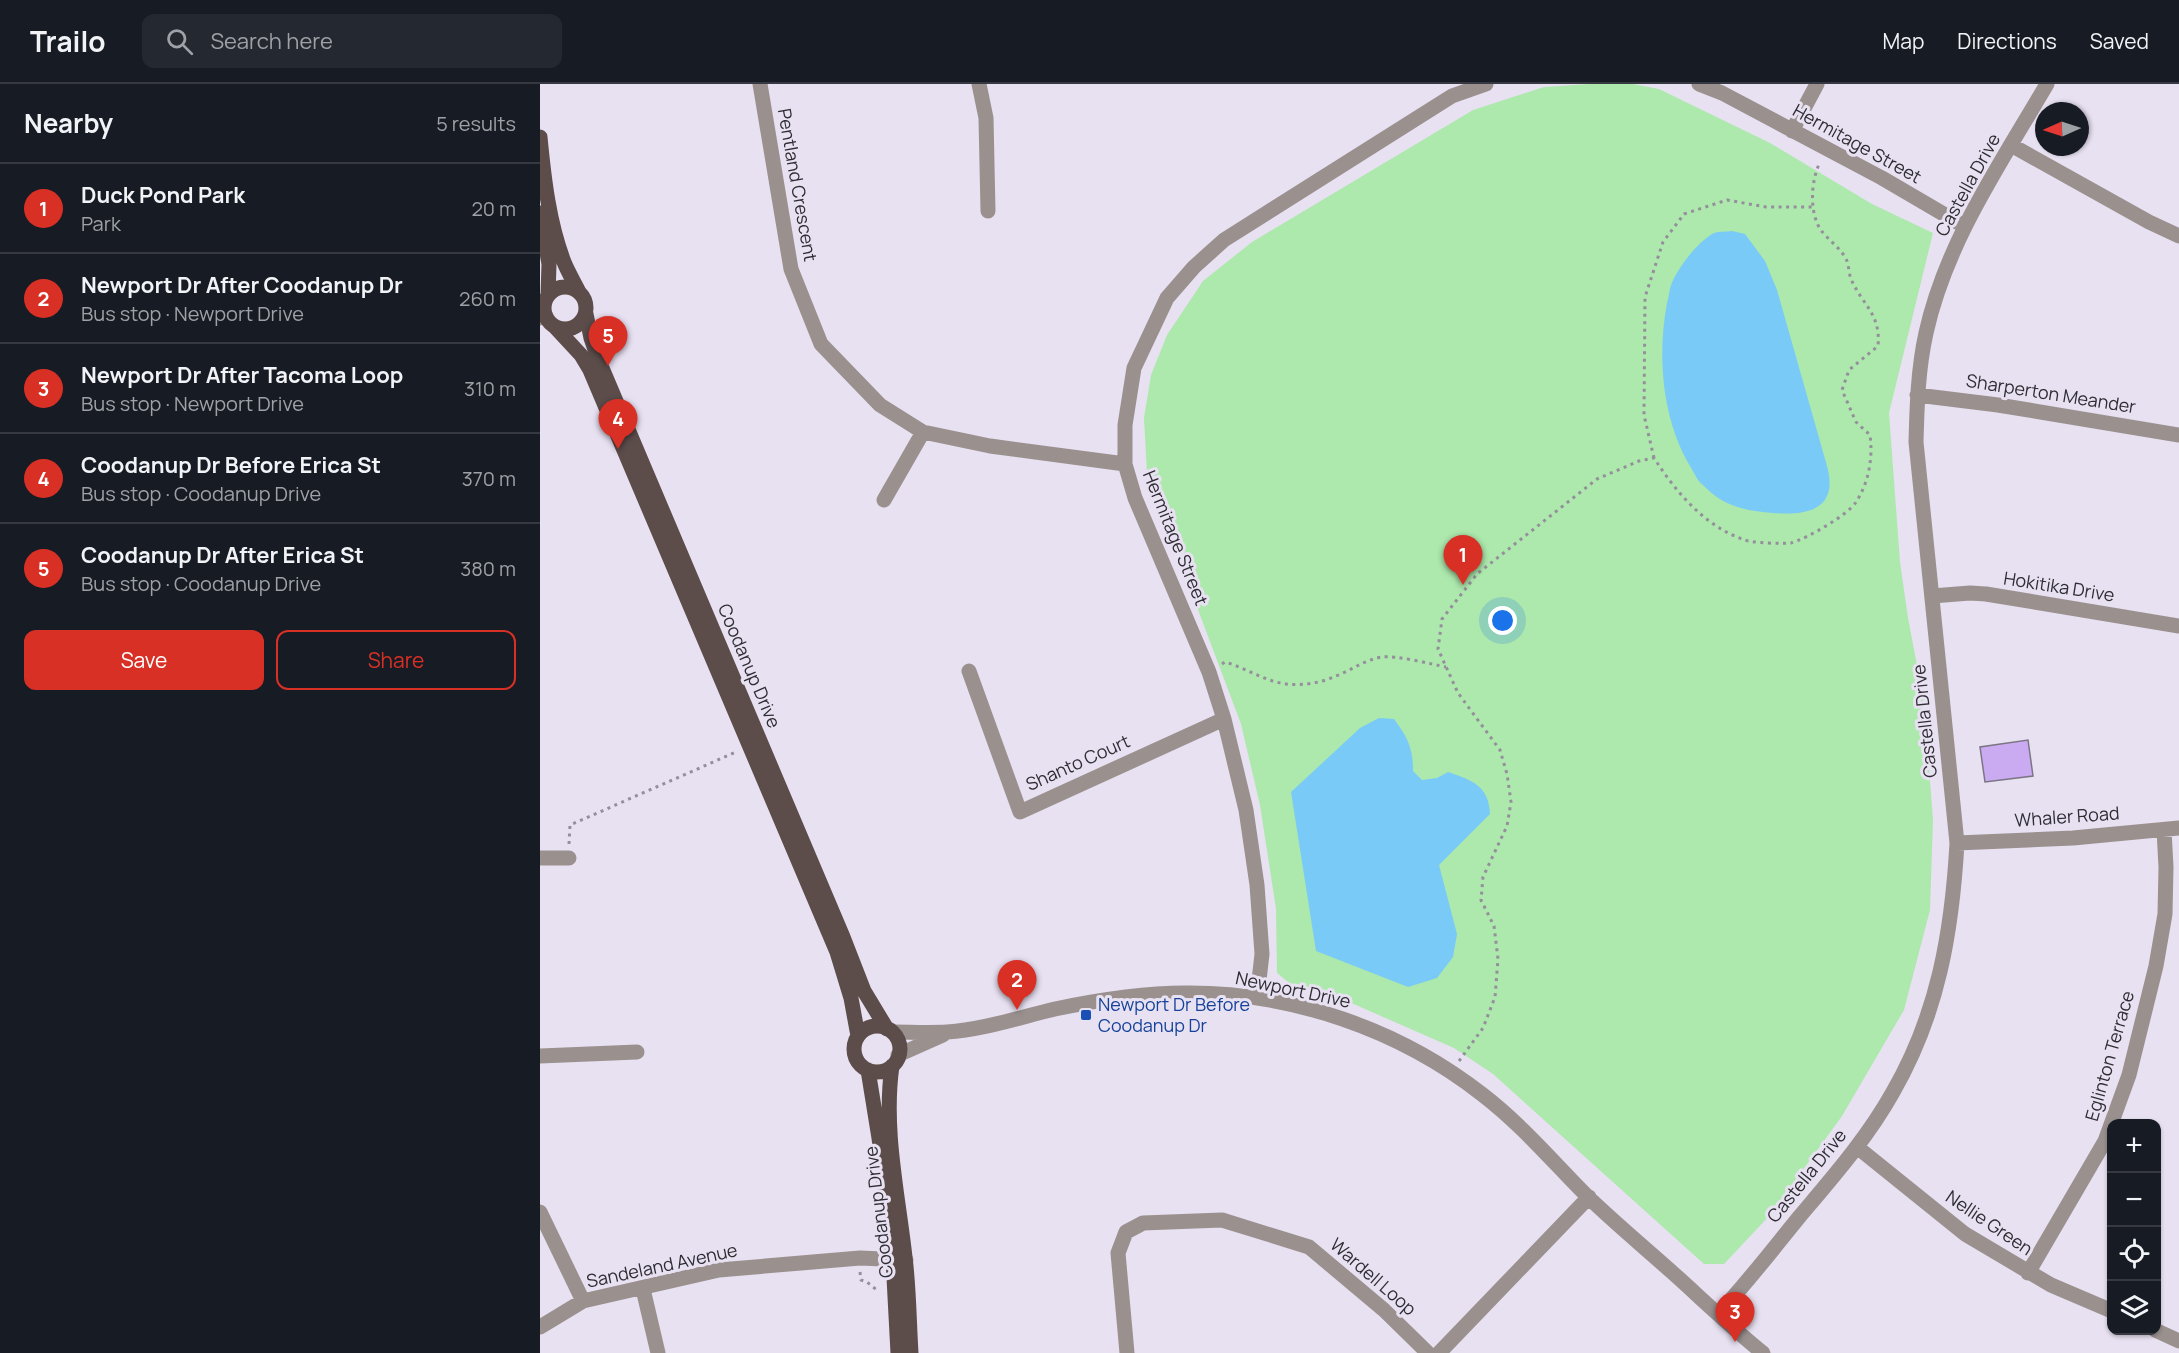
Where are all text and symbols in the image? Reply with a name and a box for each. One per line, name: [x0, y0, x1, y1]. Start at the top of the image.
search box: [142, 14, 562, 68]
text: Trailo: [30, 22, 106, 60]
icon: search: [163, 25, 196, 58]
text: Search here: [211, 26, 333, 56]
text: Map: [1883, 27, 1924, 55]
text: Directions: [1957, 27, 2057, 55]
text: Saved: [2090, 27, 2149, 55]
street label: Hermitage Street: [1789, 98, 1926, 188]
north arrow: [2035, 102, 2089, 156]
text: Nearby: [24, 105, 113, 141]
street label: Pentland Crescent: [773, 106, 823, 263]
text: 5 results: [436, 110, 516, 137]
street label: Castella Drive: [1929, 129, 2005, 240]
text: Duck Pond Park: [81, 180, 245, 210]
text: 1: [39, 195, 48, 222]
text: 20 m: [471, 195, 516, 222]
text: Park: [81, 210, 121, 237]
text: Newport Dr After Coodanup Dr: [81, 270, 403, 300]
text: 2: [38, 285, 49, 312]
text: 260 m: [459, 285, 516, 312]
text: Bus stop · Newport Drive: [81, 300, 304, 327]
pin: 5: [588, 316, 628, 366]
text: Newport Dr After Tacoma Loop: [81, 360, 403, 390]
street label: Sharperton Meander: [1965, 368, 2138, 418]
text: 3: [38, 375, 49, 402]
text: 310 m: [464, 375, 516, 402]
text: Bus stop · Newport Drive: [81, 390, 304, 417]
pin: 4: [598, 400, 638, 449]
text: Coodanup Dr Before Erica St: [81, 450, 381, 480]
text: 4: [37, 465, 50, 492]
text: 370 m: [462, 465, 516, 492]
street label: Hermitage Street: [1138, 467, 1214, 609]
text: Bus stop · Coodanup Drive: [81, 480, 321, 507]
pin: 1: [1444, 536, 1482, 585]
text: Coodanup Dr After Erica St: [81, 540, 364, 570]
text: 5: [38, 555, 49, 582]
text: 380 m: [460, 555, 516, 582]
street label: Hokitika Drive: [2002, 565, 2116, 607]
text: Bus stop · Coodanup Drive: [81, 570, 321, 597]
street label: Coodanup Drive: [713, 600, 787, 731]
your location: [1488, 606, 1517, 635]
button: Save: [24, 630, 264, 690]
button: Share: [276, 630, 516, 690]
street label: Castella Drive: [1906, 663, 1942, 779]
street label: Shanto Court: [1022, 728, 1133, 796]
street label: Whaler Road: [2014, 800, 2120, 832]
pin: 2: [998, 960, 1036, 1010]
street label: Newport Drive: [1233, 965, 1353, 1013]
street label: Eglinton Terrace: [2079, 988, 2139, 1124]
place label: Newport Dr Before Coodanup Dr: [1098, 992, 1250, 1037]
marker: Newport Dr Before Coodanup Dr: [1079, 1008, 1093, 1022]
map controls: [2107, 1119, 2161, 1335]
button: +: [2107, 1119, 2161, 1173]
street label: Castella Drive: [1761, 1124, 1851, 1227]
street label: Coodanup Drive: [858, 1145, 898, 1279]
button: −: [2107, 1173, 2161, 1227]
street label: Nellie Green: [1941, 1184, 2038, 1260]
button: locate: [2107, 1227, 2161, 1281]
street label: Wardell Loop: [1326, 1232, 1422, 1320]
street label: Sandeland Avenue: [584, 1237, 739, 1293]
button: layers: [2107, 1281, 2161, 1335]
pin: 3: [1716, 1292, 1754, 1342]

